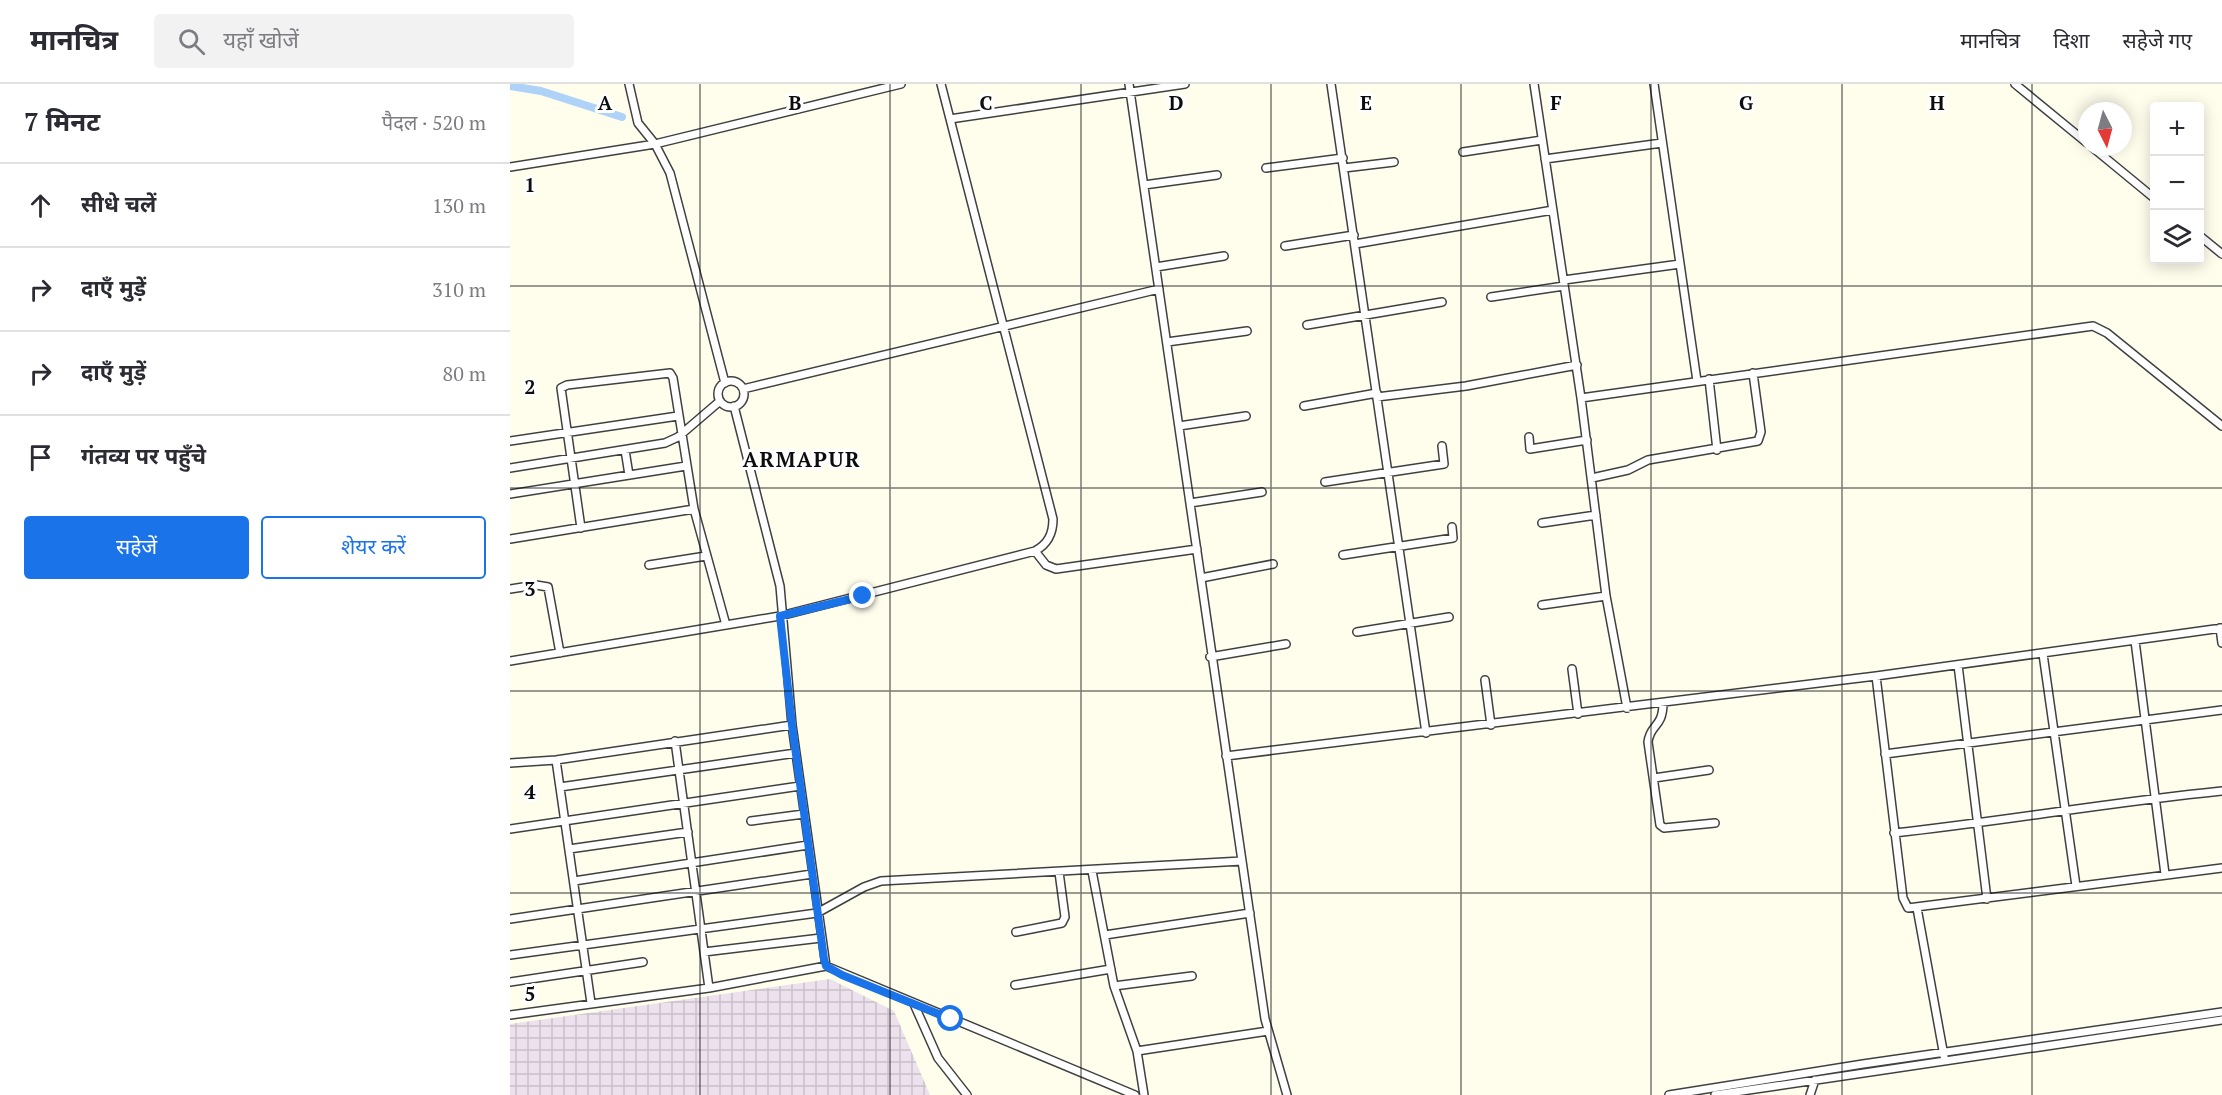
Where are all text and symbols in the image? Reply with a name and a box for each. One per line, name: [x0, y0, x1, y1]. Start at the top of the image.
search box: [154, 14, 574, 68]
text: मानचित्र: [30, 21, 118, 58]
icon: search: [175, 25, 208, 58]
text: यहाँ खोजें: [223, 25, 299, 54]
text: मानचित्र: [1960, 26, 2020, 54]
text: दिशा: [2053, 26, 2090, 54]
text: सहेजे गए: [2123, 26, 2192, 54]
text: A: [598, 89, 613, 116]
text: B: [789, 89, 802, 116]
text: C: [979, 89, 993, 116]
text: D: [1169, 89, 1183, 116]
text: E: [1360, 89, 1372, 116]
text: F: [1550, 89, 1562, 116]
text: G: [1739, 89, 1753, 116]
text: H: [1929, 89, 1945, 116]
north arrow: [2078, 102, 2132, 156]
map controls: [2150, 102, 2204, 264]
button: +: [2150, 102, 2204, 156]
text: 7 मिनट: [24, 104, 100, 138]
text: पैदल · 520 m: [382, 109, 486, 136]
button: −: [2150, 156, 2204, 210]
text: 1: [524, 171, 536, 198]
icon: ahead: [24, 189, 57, 222]
text: सीधे चलें: [81, 189, 156, 218]
text: 130 m: [432, 192, 486, 219]
button: layers: [2150, 210, 2204, 264]
icon: right: [24, 273, 57, 306]
text: दाएँ मुड़ें: [81, 273, 146, 302]
text: 310 m: [432, 276, 486, 303]
icon: right: [24, 357, 57, 390]
text: दाएँ मुड़ें: [81, 357, 146, 386]
text: 80 m: [443, 360, 486, 387]
text: 2: [524, 373, 536, 400]
icon: arrive: [24, 441, 57, 474]
text: गंतव्य पर पहुँचे: [81, 441, 206, 470]
district label: ARMAPUR: [743, 445, 861, 473]
button: सहेजें: [24, 516, 249, 579]
button: शेयर करें: [261, 516, 486, 579]
text: 3: [524, 575, 536, 602]
route end: [849, 582, 875, 608]
text: 4: [524, 778, 536, 805]
text: 5: [524, 980, 536, 1007]
route start: [937, 1005, 963, 1031]

